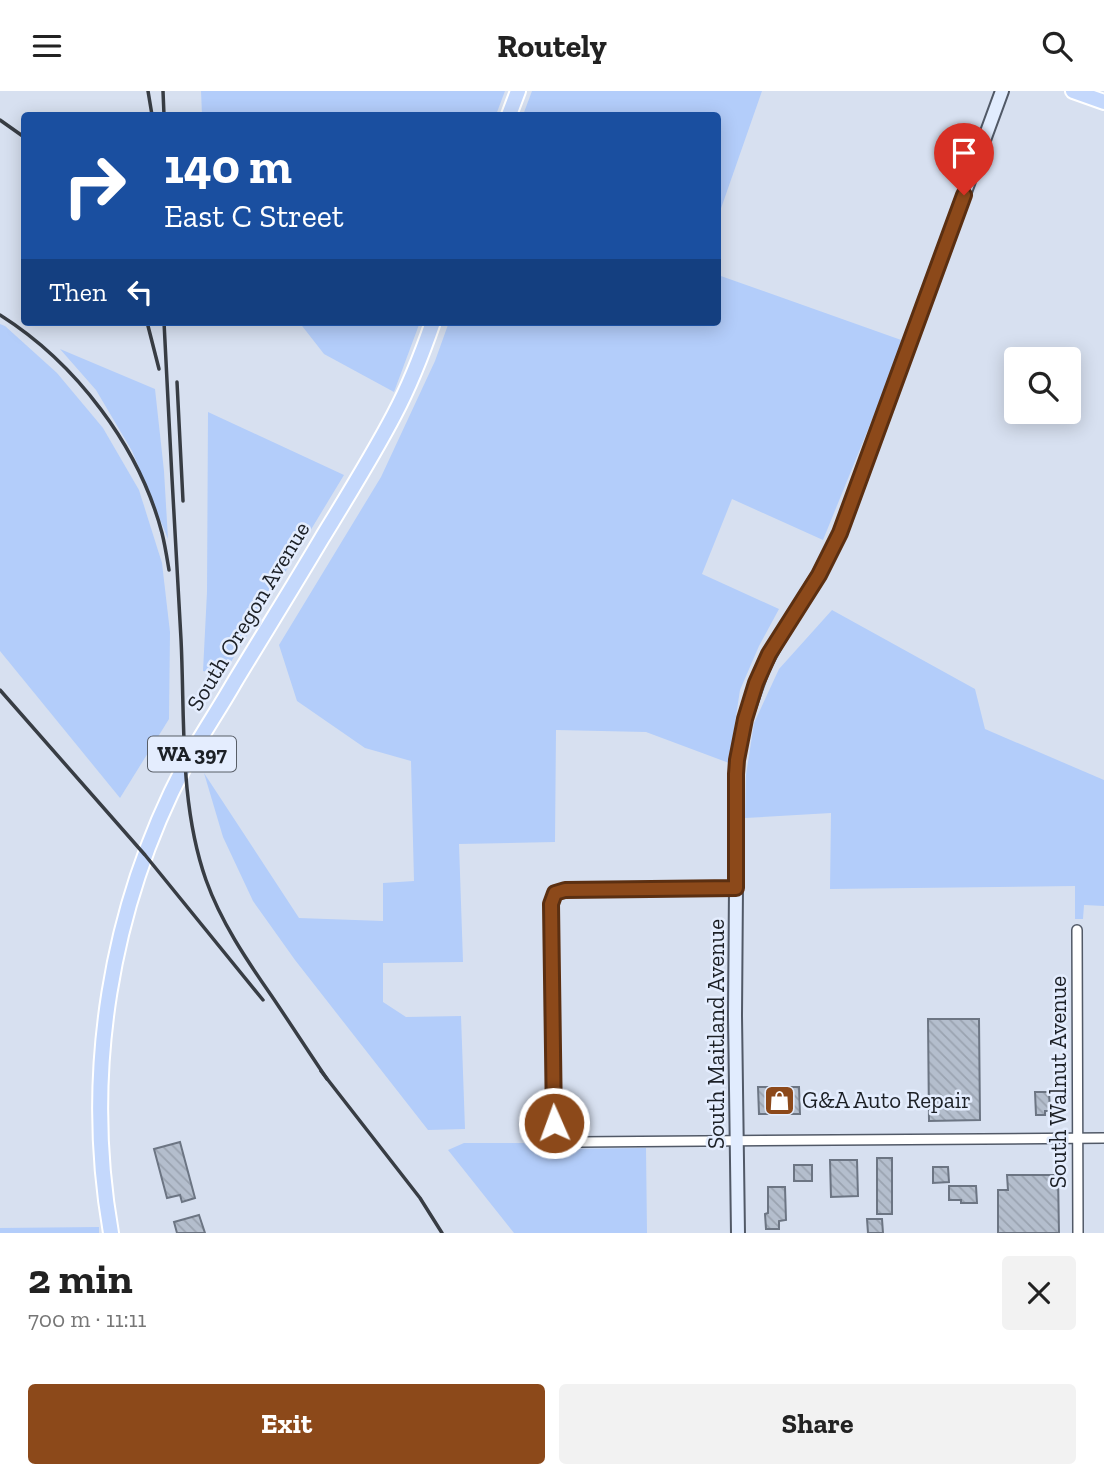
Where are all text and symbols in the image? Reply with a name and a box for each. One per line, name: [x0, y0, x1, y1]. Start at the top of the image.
icon: menu: [28, 27, 66, 65]
text: Routely: [497, 27, 607, 65]
icon: search: [1038, 27, 1076, 65]
pin: [934, 123, 994, 195]
icon: arrive: [945, 134, 983, 172]
text: 140 m: [164, 137, 292, 196]
icon: right: [49, 140, 140, 231]
text: East C Street: [164, 197, 344, 235]
icon: left: [121, 273, 159, 311]
text: Then: [49, 276, 107, 308]
map controls: [1004, 347, 1081, 424]
button: search: [1004, 347, 1081, 424]
street label: South Oregon Avenue: [180, 516, 316, 716]
road number: WA 397: [148, 737, 236, 771]
street label: South Maitland Avenue: [702, 919, 730, 1149]
street label: South Walnut Avenue: [1044, 976, 1072, 1188]
shop icon: G&A Auto Repair: [762, 1083, 796, 1117]
position arrow: [517, 1086, 591, 1160]
place label: G&A Auto Repair: [802, 1086, 971, 1114]
text: 2 min: [28, 1253, 133, 1304]
button: close: [1002, 1256, 1076, 1330]
text: 700 m · 11:11: [28, 1305, 146, 1333]
button: Exit: [28, 1384, 545, 1464]
button: Share: [559, 1384, 1076, 1464]

